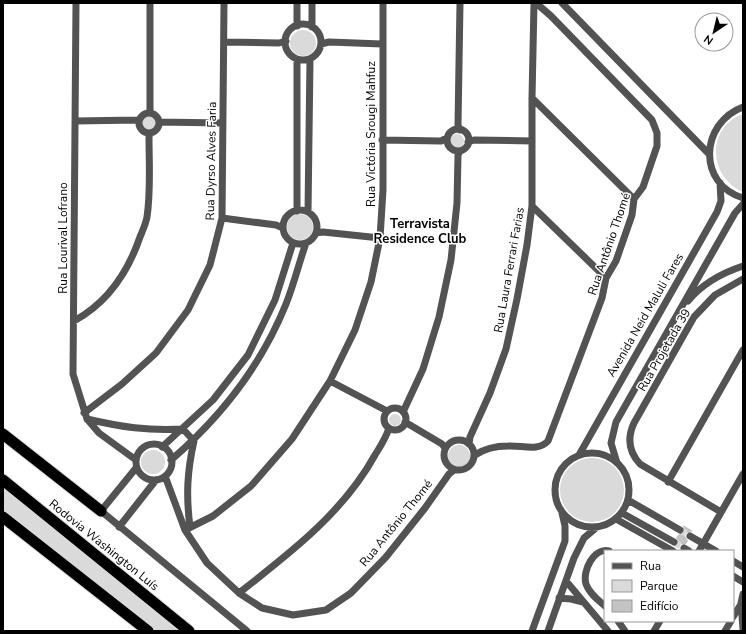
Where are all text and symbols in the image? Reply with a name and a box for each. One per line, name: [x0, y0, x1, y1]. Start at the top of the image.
north arrow: [694, 12, 734, 52]
text: N: [701, 31, 716, 48]
street label: Rua Victória Srougi Mahfuz: [363, 61, 379, 207]
street label: Rua Dyrso Alves Faria: [202, 102, 220, 220]
street label: Rua Lourival Lofrano: [55, 182, 71, 294]
street label: Rua Antônio Thomé: [584, 191, 634, 297]
street label: Rua Laura Ferrari Farias: [490, 206, 528, 334]
district label: Terravista Residence Club: [374, 215, 467, 248]
street label: Avenida Neid Maluli Fares: [603, 250, 687, 380]
street label: Rua Projetada 39: [634, 306, 694, 394]
street label: Rua Antônio Thomé: [356, 476, 436, 570]
street label: Rodovia Washington Luís: [46, 496, 162, 594]
legend: [604, 550, 734, 622]
text: Rua: [640, 558, 661, 574]
text: Parque: [640, 578, 678, 594]
text: Edifício: [640, 598, 679, 614]

